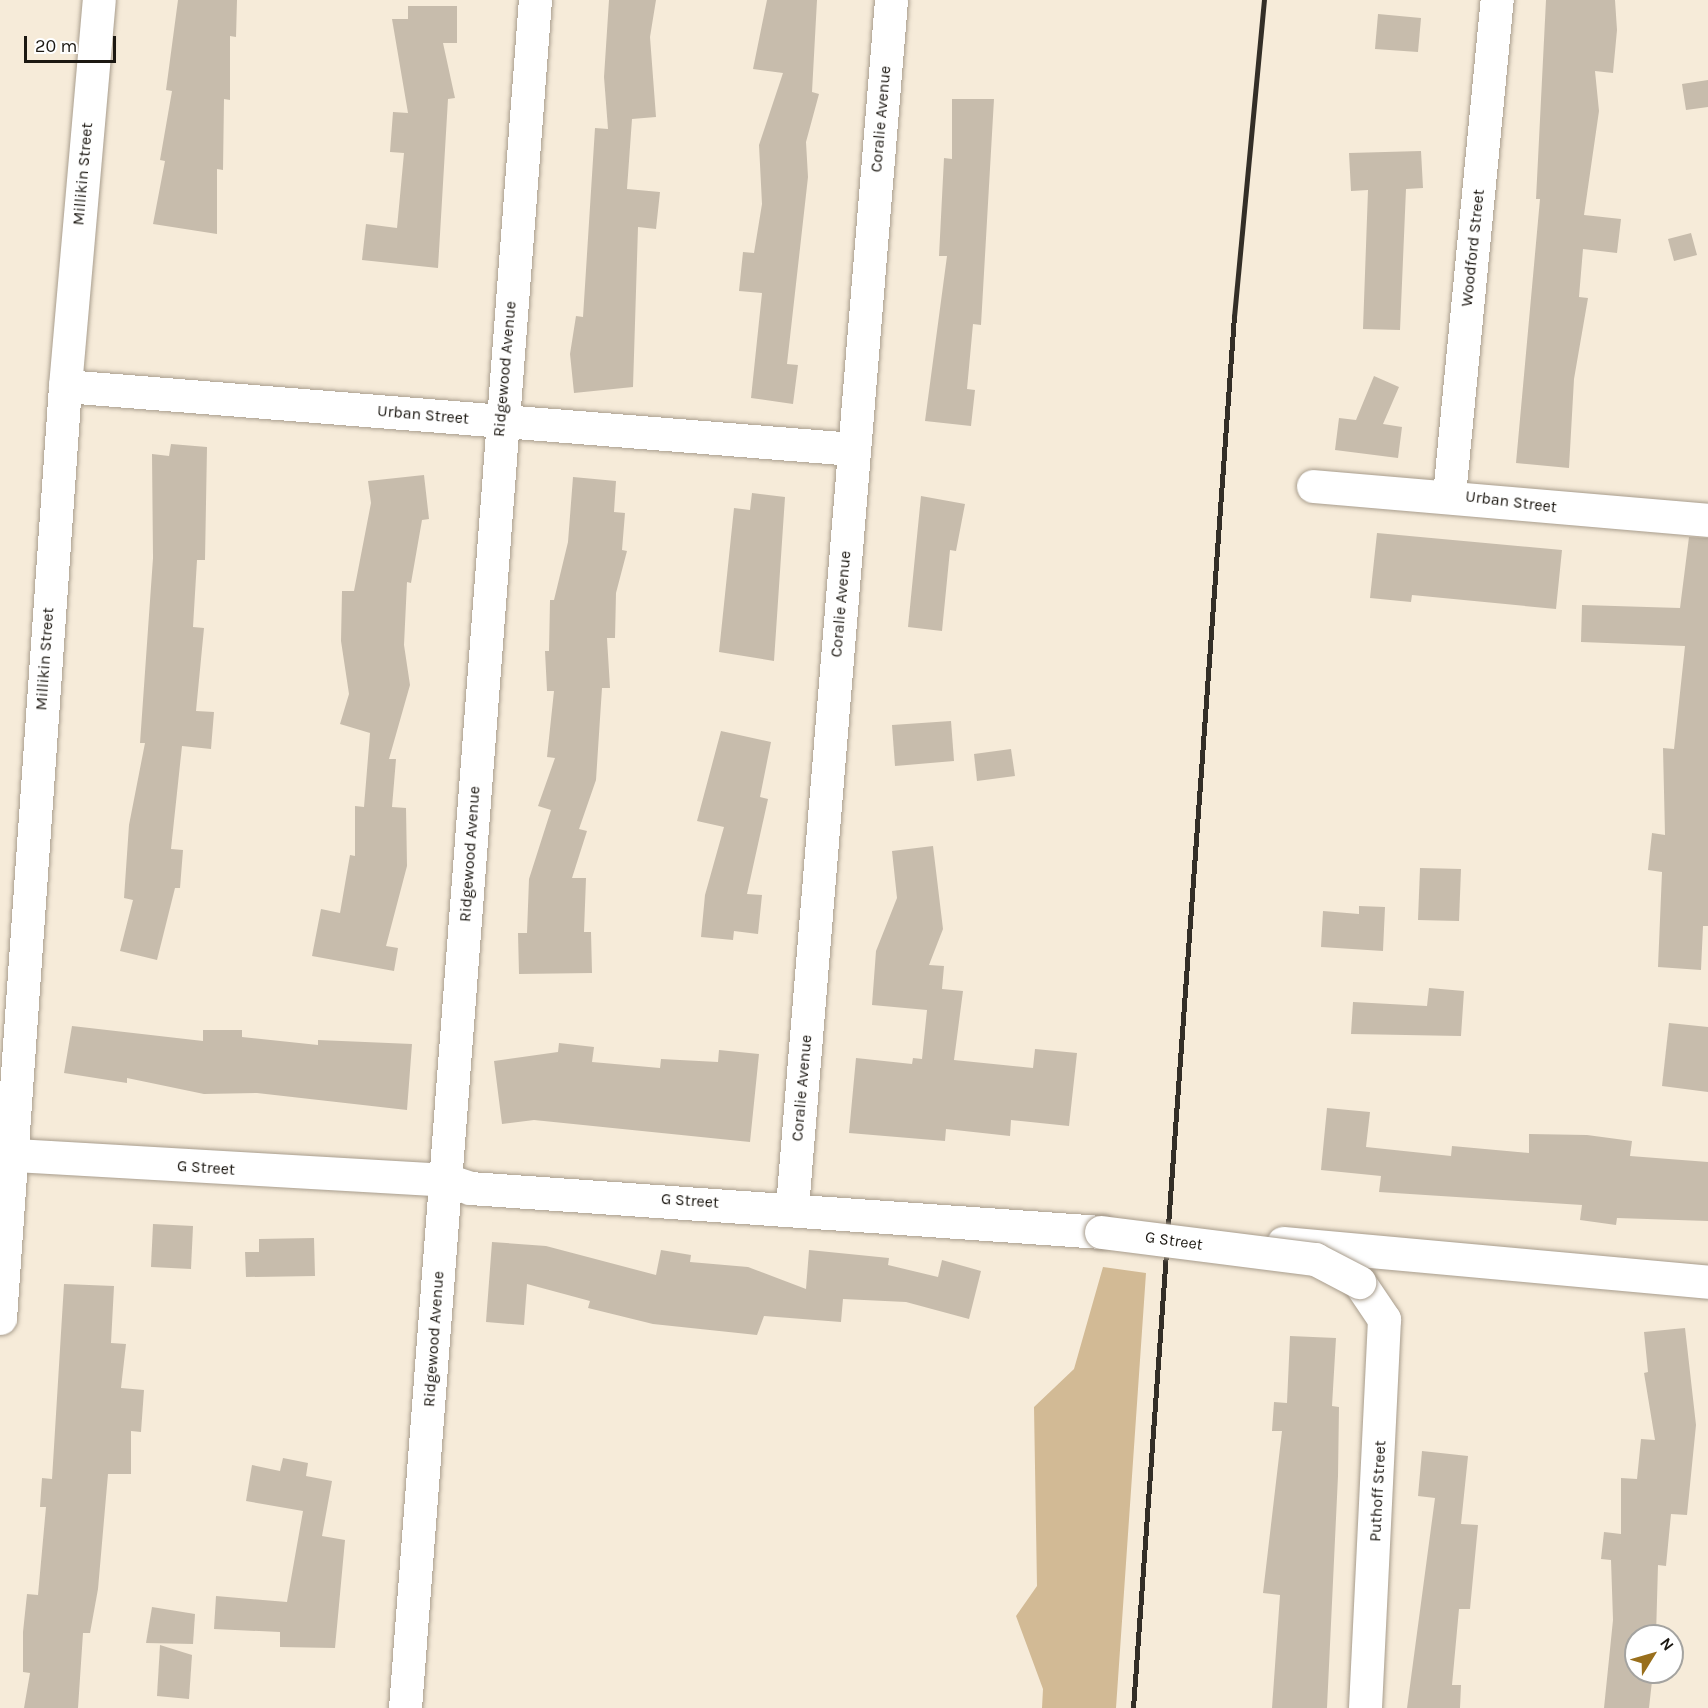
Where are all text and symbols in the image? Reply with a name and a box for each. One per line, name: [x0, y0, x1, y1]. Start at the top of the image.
scale bar: [27, 24, 118, 62]
text: 20 m: [35, 35, 77, 57]
street label: Coralie Avenue: [867, 65, 895, 173]
street label: Millikin Street: [69, 122, 97, 226]
street label: Woodford Street: [1457, 188, 1489, 308]
street label: Ridgewood Avenue: [489, 300, 521, 438]
street label: Urban Street: [376, 401, 470, 429]
street label: Urban Street: [1464, 487, 1558, 517]
street label: Coralie Avenue: [827, 550, 855, 658]
street label: Millikin Street: [32, 607, 58, 711]
street label: Ridgewood Avenue: [456, 785, 484, 923]
street label: Coralie Avenue: [788, 1034, 816, 1142]
street label: G Street: [176, 1156, 236, 1180]
street label: G Street: [660, 1189, 720, 1213]
street label: G Street: [1144, 1227, 1204, 1255]
street label: Ridgewood Avenue: [420, 1270, 448, 1408]
street label: Puthoff Street: [1366, 1440, 1390, 1542]
north arrow: [1624, 1624, 1684, 1684]
text: N: [1656, 1634, 1678, 1654]

